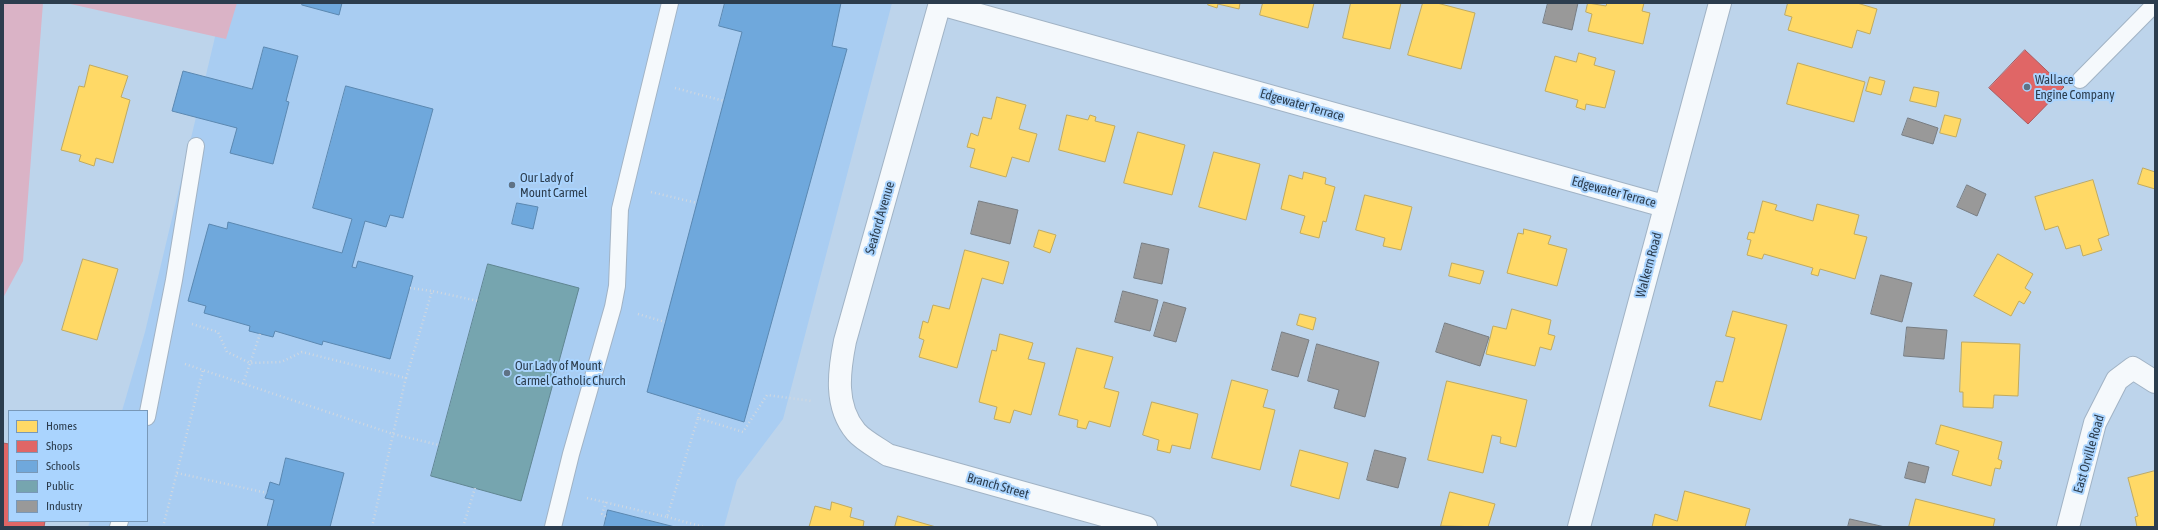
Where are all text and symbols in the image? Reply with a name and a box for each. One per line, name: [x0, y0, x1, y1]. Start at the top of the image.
place label: Wallace Engine Company: [2035, 72, 2115, 103]
marker: Wallace Engine Company: [2022, 82, 2032, 92]
street label: Edgewater Terrace: [1258, 86, 1346, 124]
place label: Our Lady of Mount Carmel: [520, 170, 587, 201]
street label: Edgewater Terrace: [1570, 173, 1658, 211]
marker: Our Lady of Mount Carmel: [507, 180, 517, 190]
street label: Seaford Avenue: [862, 180, 898, 256]
street label: Walkern Road: [1633, 231, 1665, 299]
place label: Our Lady of Mount Carmel Catholic Church: [515, 358, 626, 389]
marker: Our Lady of Mount Carmel Catholic Church: [502, 368, 512, 378]
legend: [8, 410, 148, 522]
street label: East Orville Road: [2070, 413, 2108, 495]
text: Homes: [46, 419, 77, 433]
text: Shops: [46, 439, 72, 453]
text: Schools: [46, 459, 80, 473]
street label: Branch Street: [965, 470, 1031, 502]
text: Public: [46, 479, 74, 493]
text: Industry: [46, 499, 83, 513]

